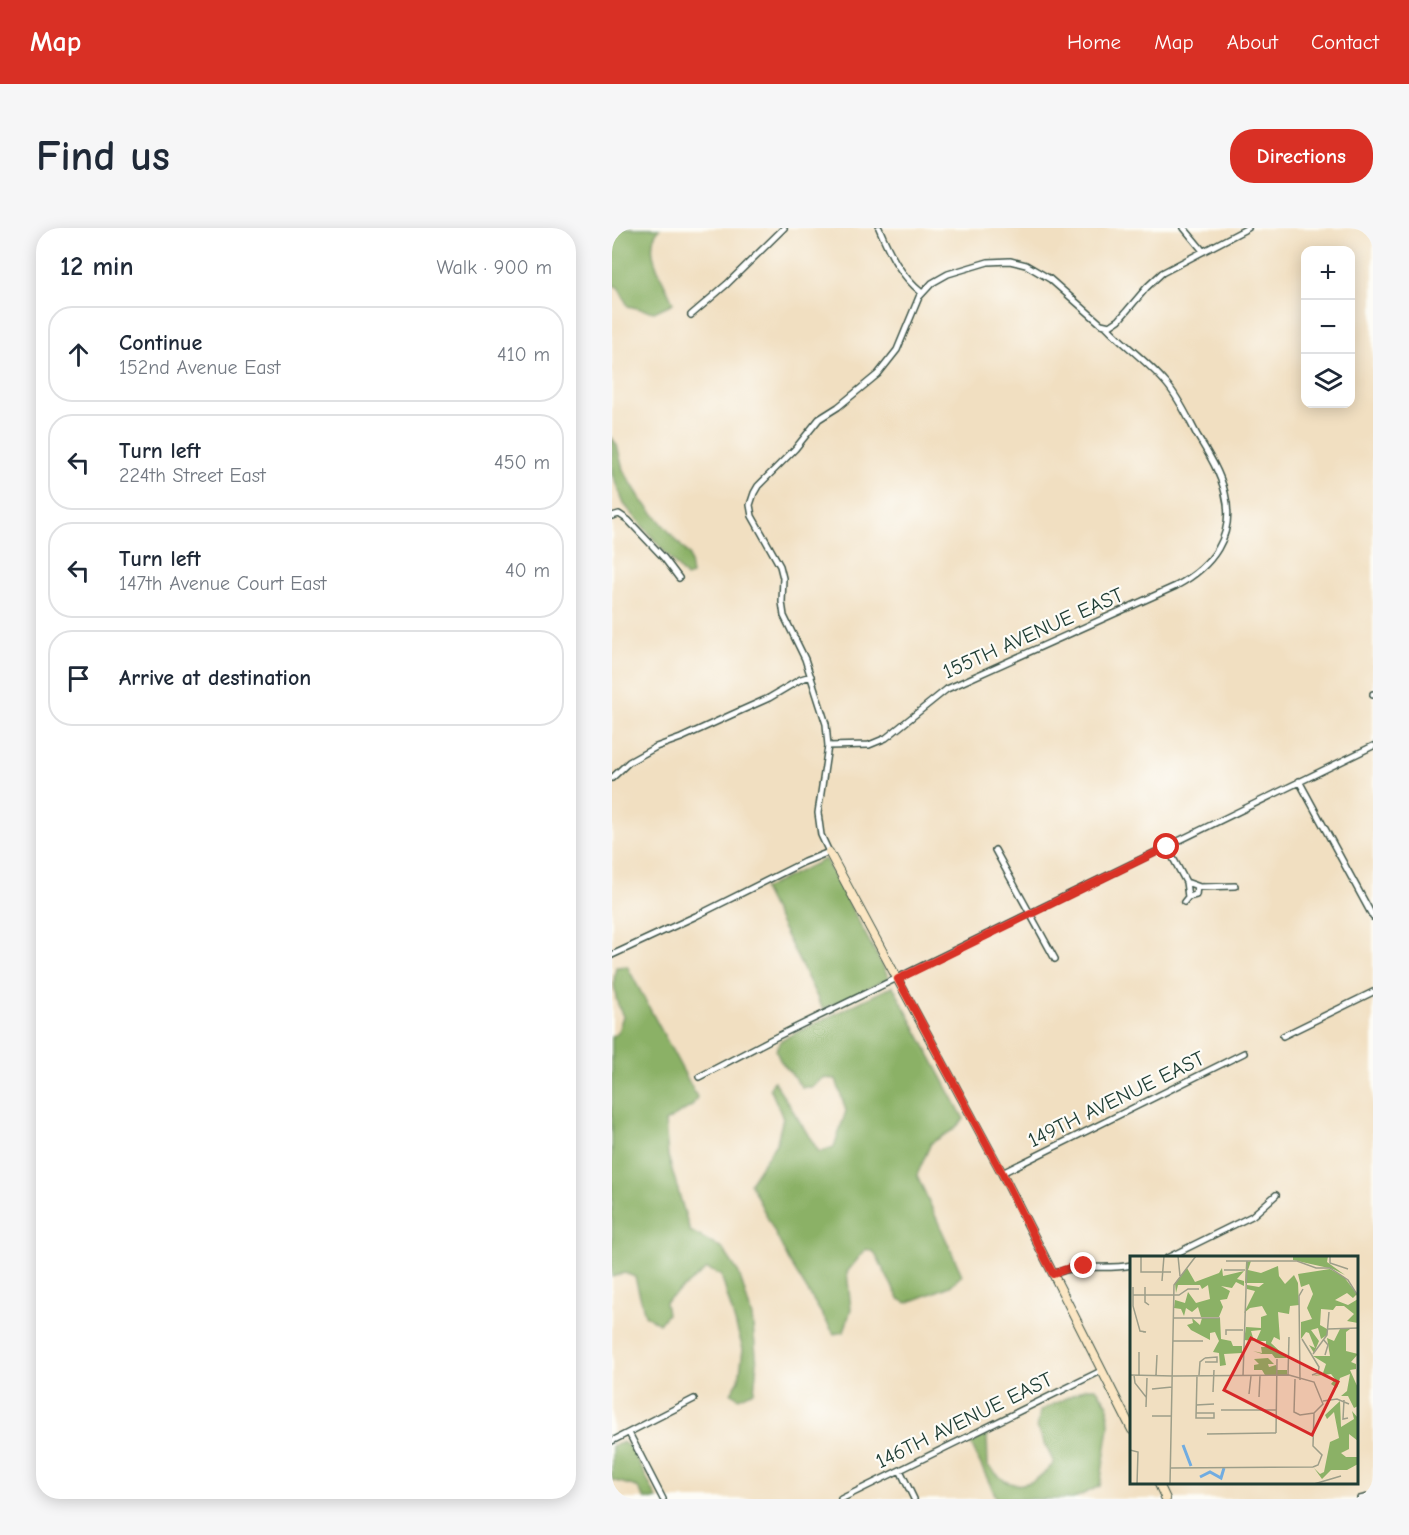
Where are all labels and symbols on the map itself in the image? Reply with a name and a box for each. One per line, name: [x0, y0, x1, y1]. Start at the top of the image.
street label: 155TH AVENUE EAST: [939, 582, 1127, 684]
route start: [1153, 833, 1179, 859]
street label: 149TH AVENUE EAST: [1024, 1046, 1208, 1152]
route end: [1070, 1252, 1096, 1278]
inset map: [1130, 1256, 1358, 1484]
street label: 146TH AVENUE EAST: [872, 1367, 1056, 1473]

